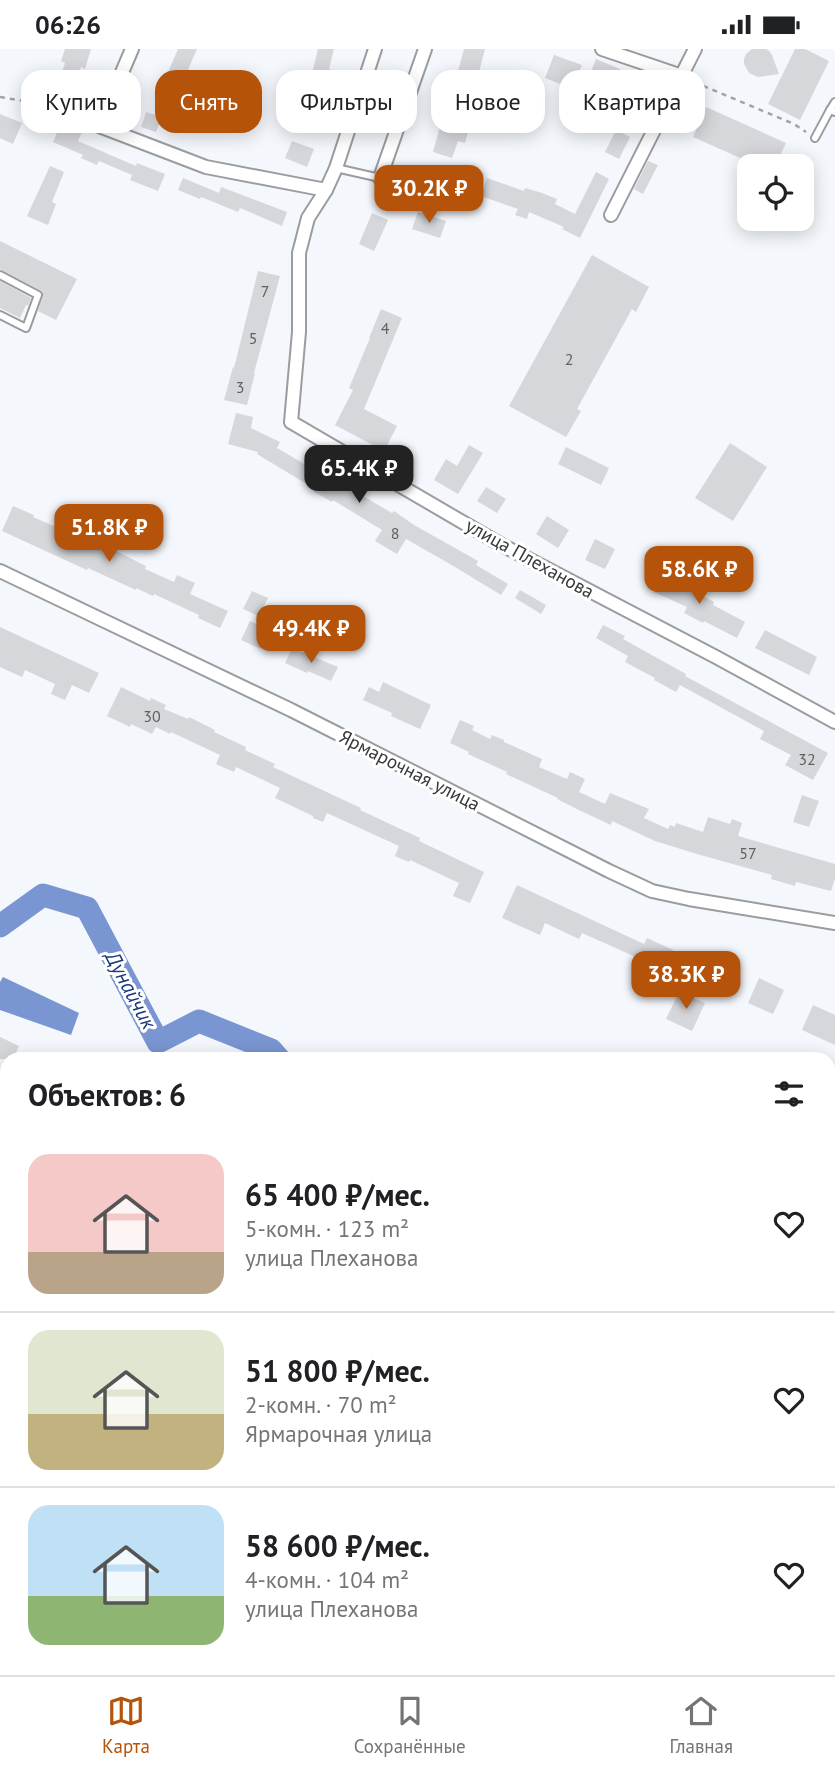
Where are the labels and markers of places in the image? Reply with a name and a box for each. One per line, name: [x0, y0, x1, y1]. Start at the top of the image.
pin: 30.2K ₽: [364, 165, 494, 225]
pin: 65.4K ₽: [294, 445, 424, 505]
pin: 51.8K ₽: [44, 505, 174, 564]
pin: 58.6K ₽: [634, 547, 764, 606]
pin: 49.4K ₽: [246, 605, 376, 665]
pin: 38.3K ₽: [621, 951, 751, 1011]

